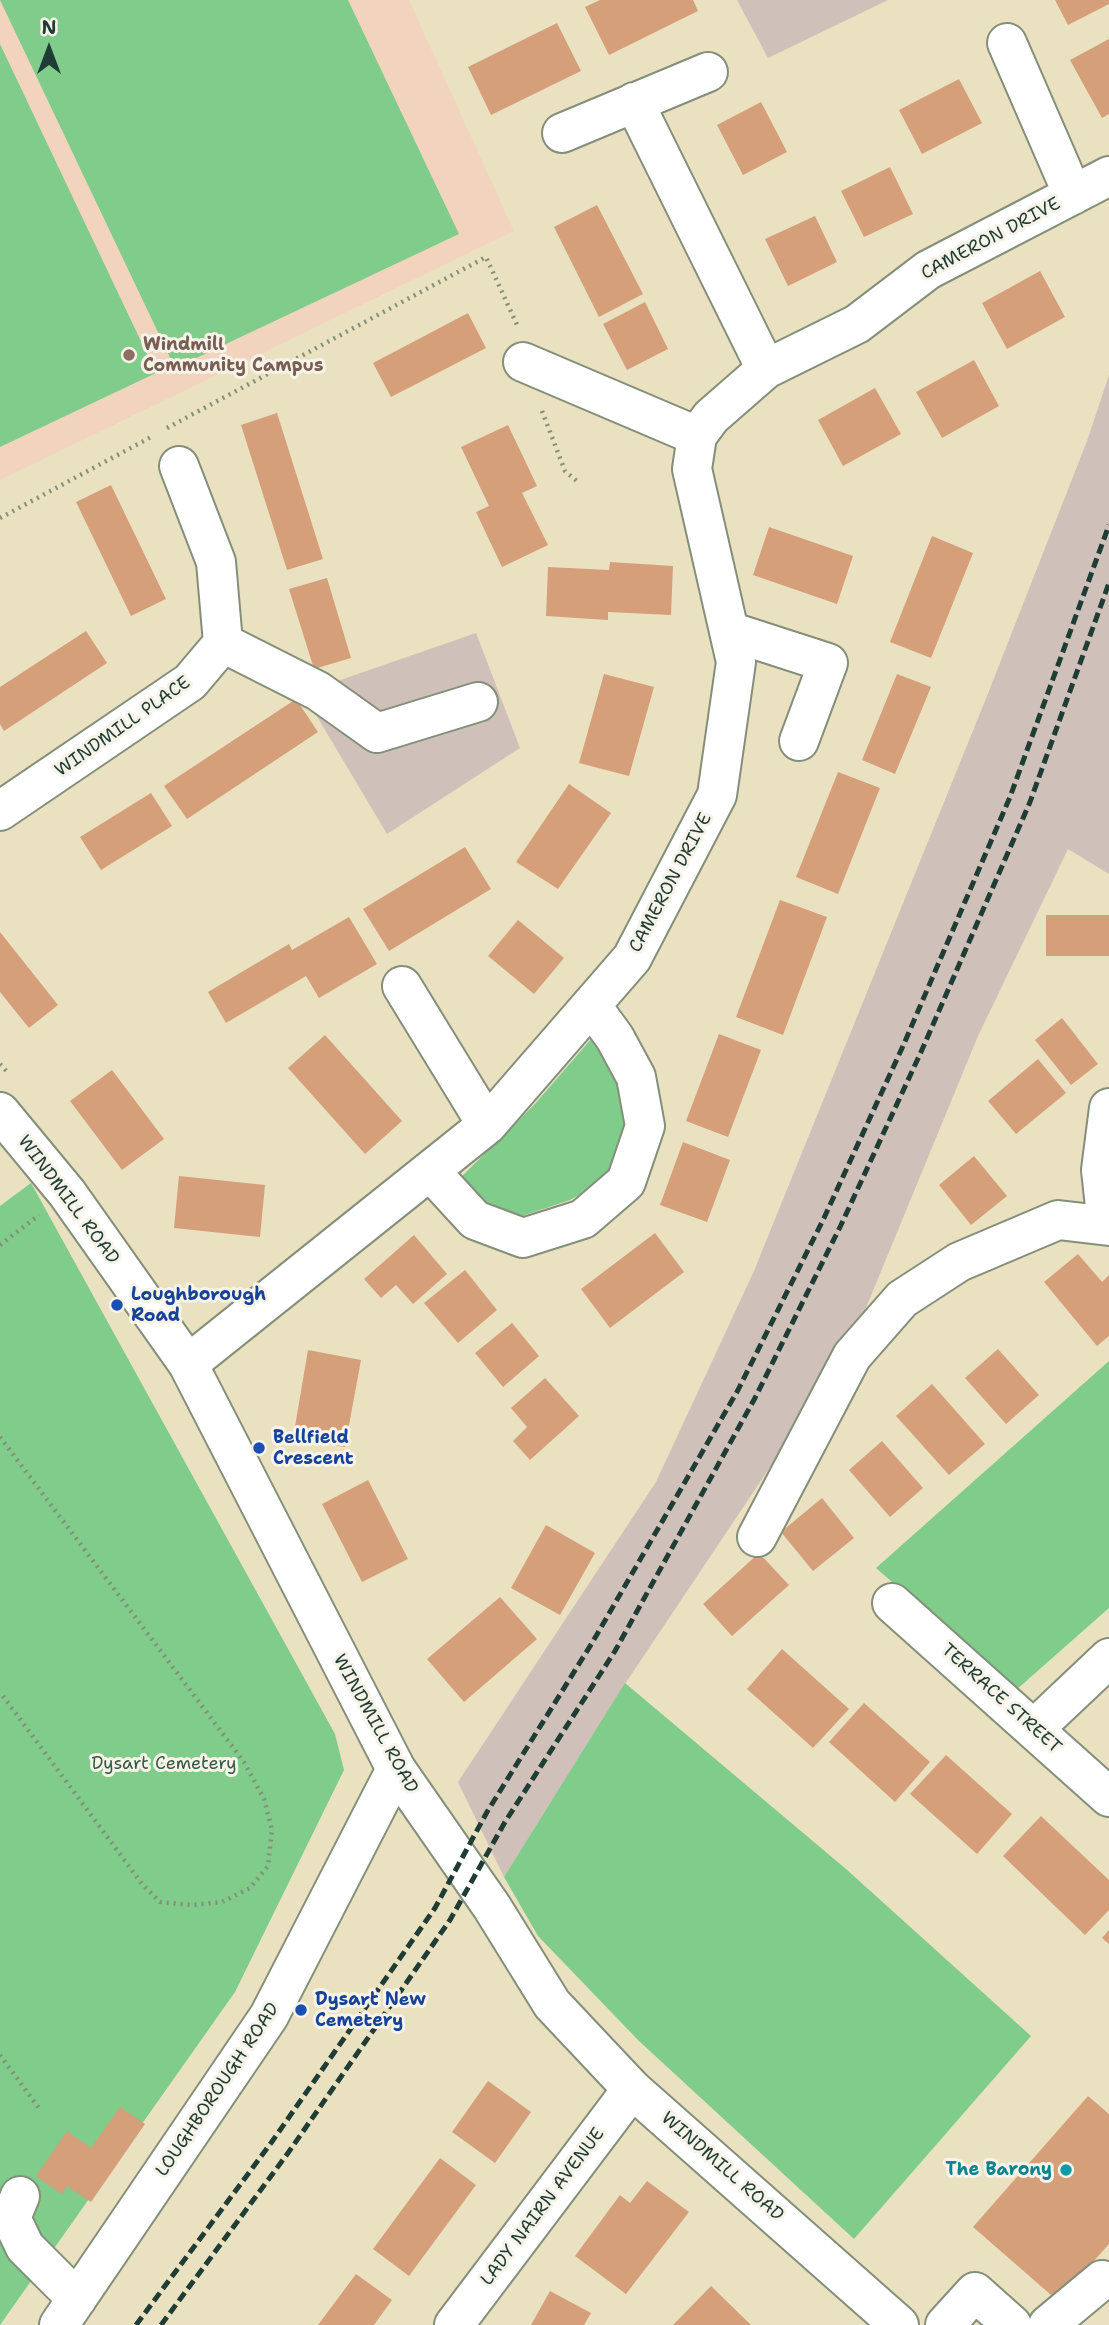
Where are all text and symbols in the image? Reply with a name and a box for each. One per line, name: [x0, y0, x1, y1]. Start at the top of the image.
north arrow: [14, 14, 84, 84]
text: N: [41, 15, 57, 40]
street label: CAMERON DRIVE: [918, 193, 1064, 285]
place label: Windmill Community Campus: [143, 334, 323, 376]
marker: Windmill Community Campus: [121, 347, 137, 363]
street label: WINDMILL PLACE: [51, 672, 195, 782]
street label: CAMERON DRIVE: [625, 810, 717, 956]
street label: WINDMILL ROAD: [13, 1131, 123, 1269]
place label: Loughborough Road: [131, 1284, 266, 1326]
marker: Loughborough Road: [109, 1297, 125, 1313]
place label: Bellfield Crescent: [273, 1427, 354, 1470]
marker: Bellfield Crescent: [251, 1440, 267, 1456]
street label: TERRACE STREET: [937, 1640, 1065, 1758]
street label: WINDMILL ROAD: [328, 1651, 422, 1797]
park label: Dysart Cemetery: [91, 1753, 237, 1775]
place label: Dysart New Cemetery: [315, 1989, 426, 2032]
street label: LOUGHBOROUGH ROAD: [152, 1999, 284, 2181]
marker: Dysart New Cemetery: [293, 2002, 309, 2018]
street label: WINDMILL ROAD: [656, 2108, 788, 2226]
street label: LADY NAIRN AVENUE: [477, 2124, 609, 2290]
place label: The Barony: [946, 2159, 1052, 2181]
marker: The Barony: [1058, 2162, 1074, 2178]

